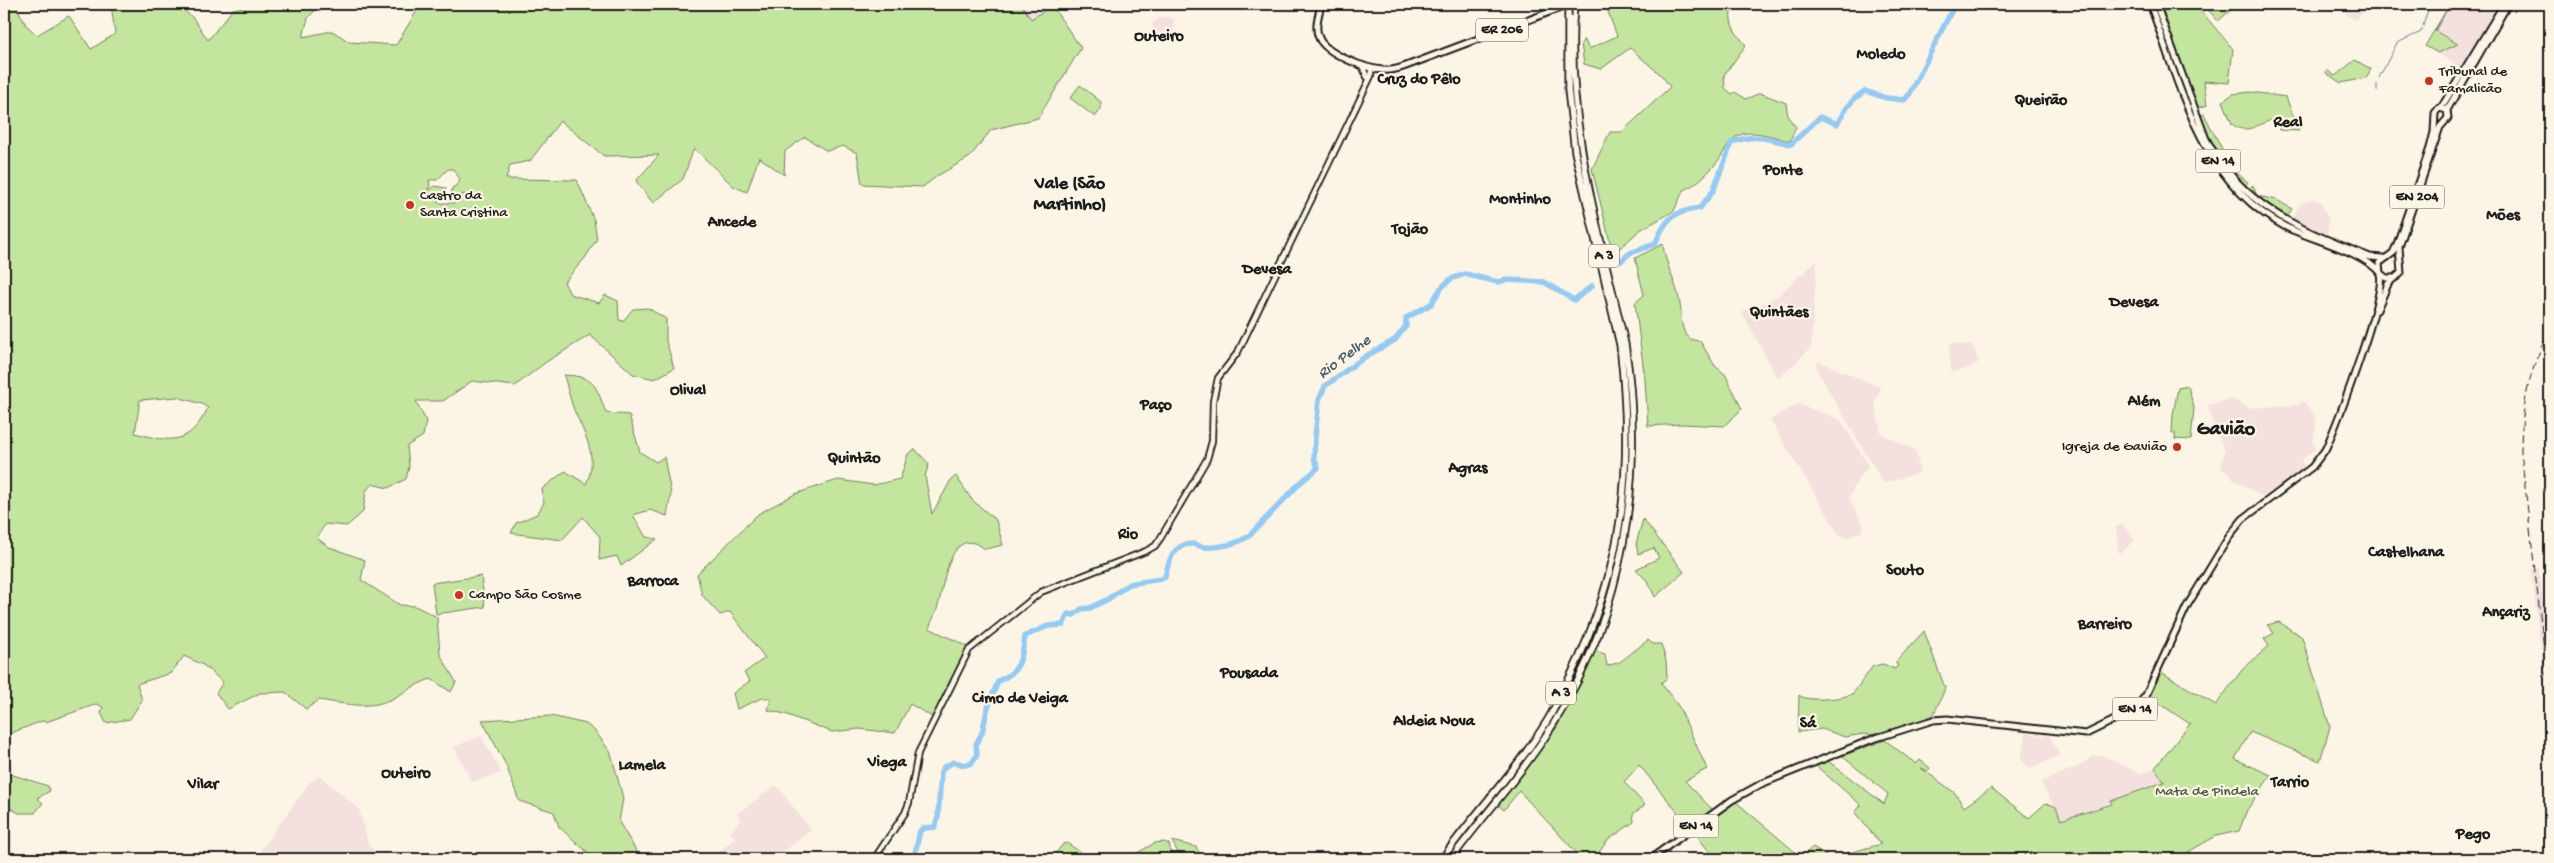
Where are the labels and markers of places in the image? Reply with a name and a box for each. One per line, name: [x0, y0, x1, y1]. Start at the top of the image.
place label: Tribunal de Famalicão: [2438, 63, 2507, 98]
marker: Tribunal de Famalicão: [2423, 75, 2435, 87]
place label: Castro da Santa Cristina: [420, 187, 508, 222]
marker: Castro da Santa Cristina: [404, 199, 416, 211]
place label: Igreja de Gavião: [2062, 438, 2167, 456]
marker: Igreja de Gavião: [2171, 441, 2183, 453]
place label: Campo São Cosme: [469, 586, 582, 604]
marker: Campo São Cosme: [453, 589, 465, 601]

